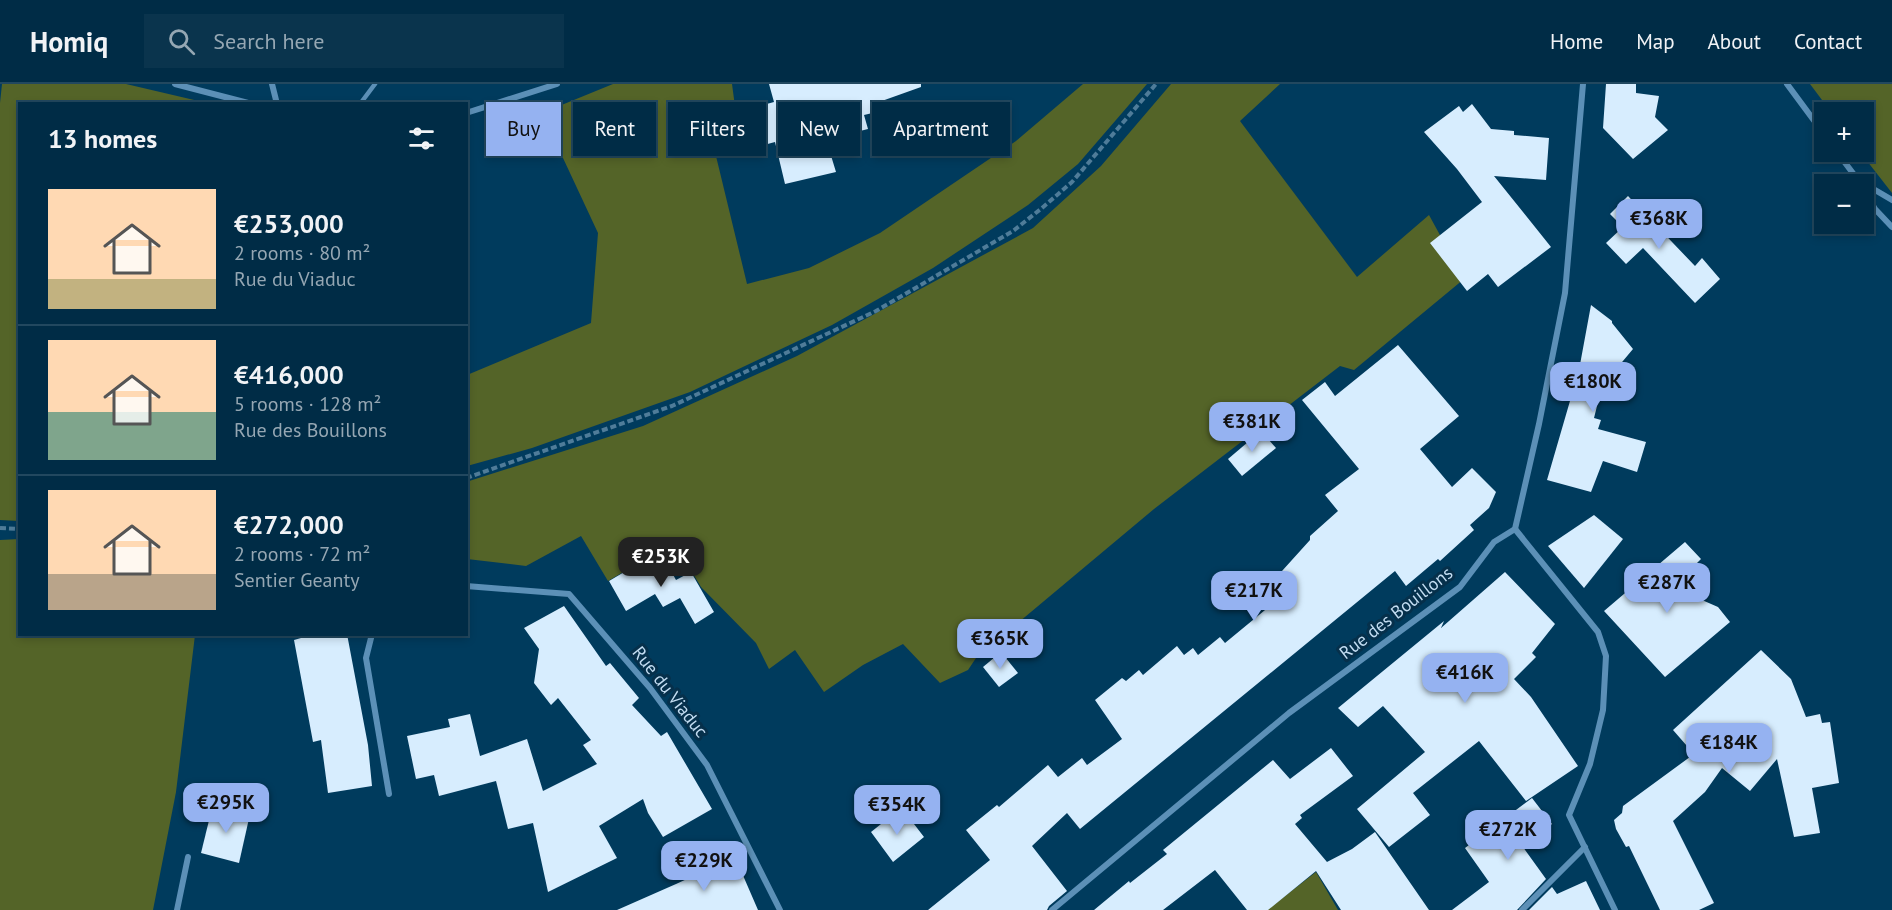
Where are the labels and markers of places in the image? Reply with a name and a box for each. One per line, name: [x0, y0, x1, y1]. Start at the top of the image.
pin: €368K: [1617, 199, 1701, 250]
pin: €180K: [1551, 362, 1635, 413]
pin: €381K: [1210, 402, 1294, 453]
pin: €253K: [619, 537, 703, 588]
pin: €287K: [1625, 563, 1709, 614]
pin: €217K: [1212, 571, 1296, 622]
pin: €365K: [958, 619, 1042, 670]
pin: €416K: [1423, 653, 1507, 704]
pin: €184K: [1687, 723, 1771, 774]
pin: €295K: [184, 783, 268, 834]
pin: €354K: [855, 785, 939, 836]
pin: €272K: [1466, 810, 1550, 861]
pin: €229K: [662, 841, 746, 892]

